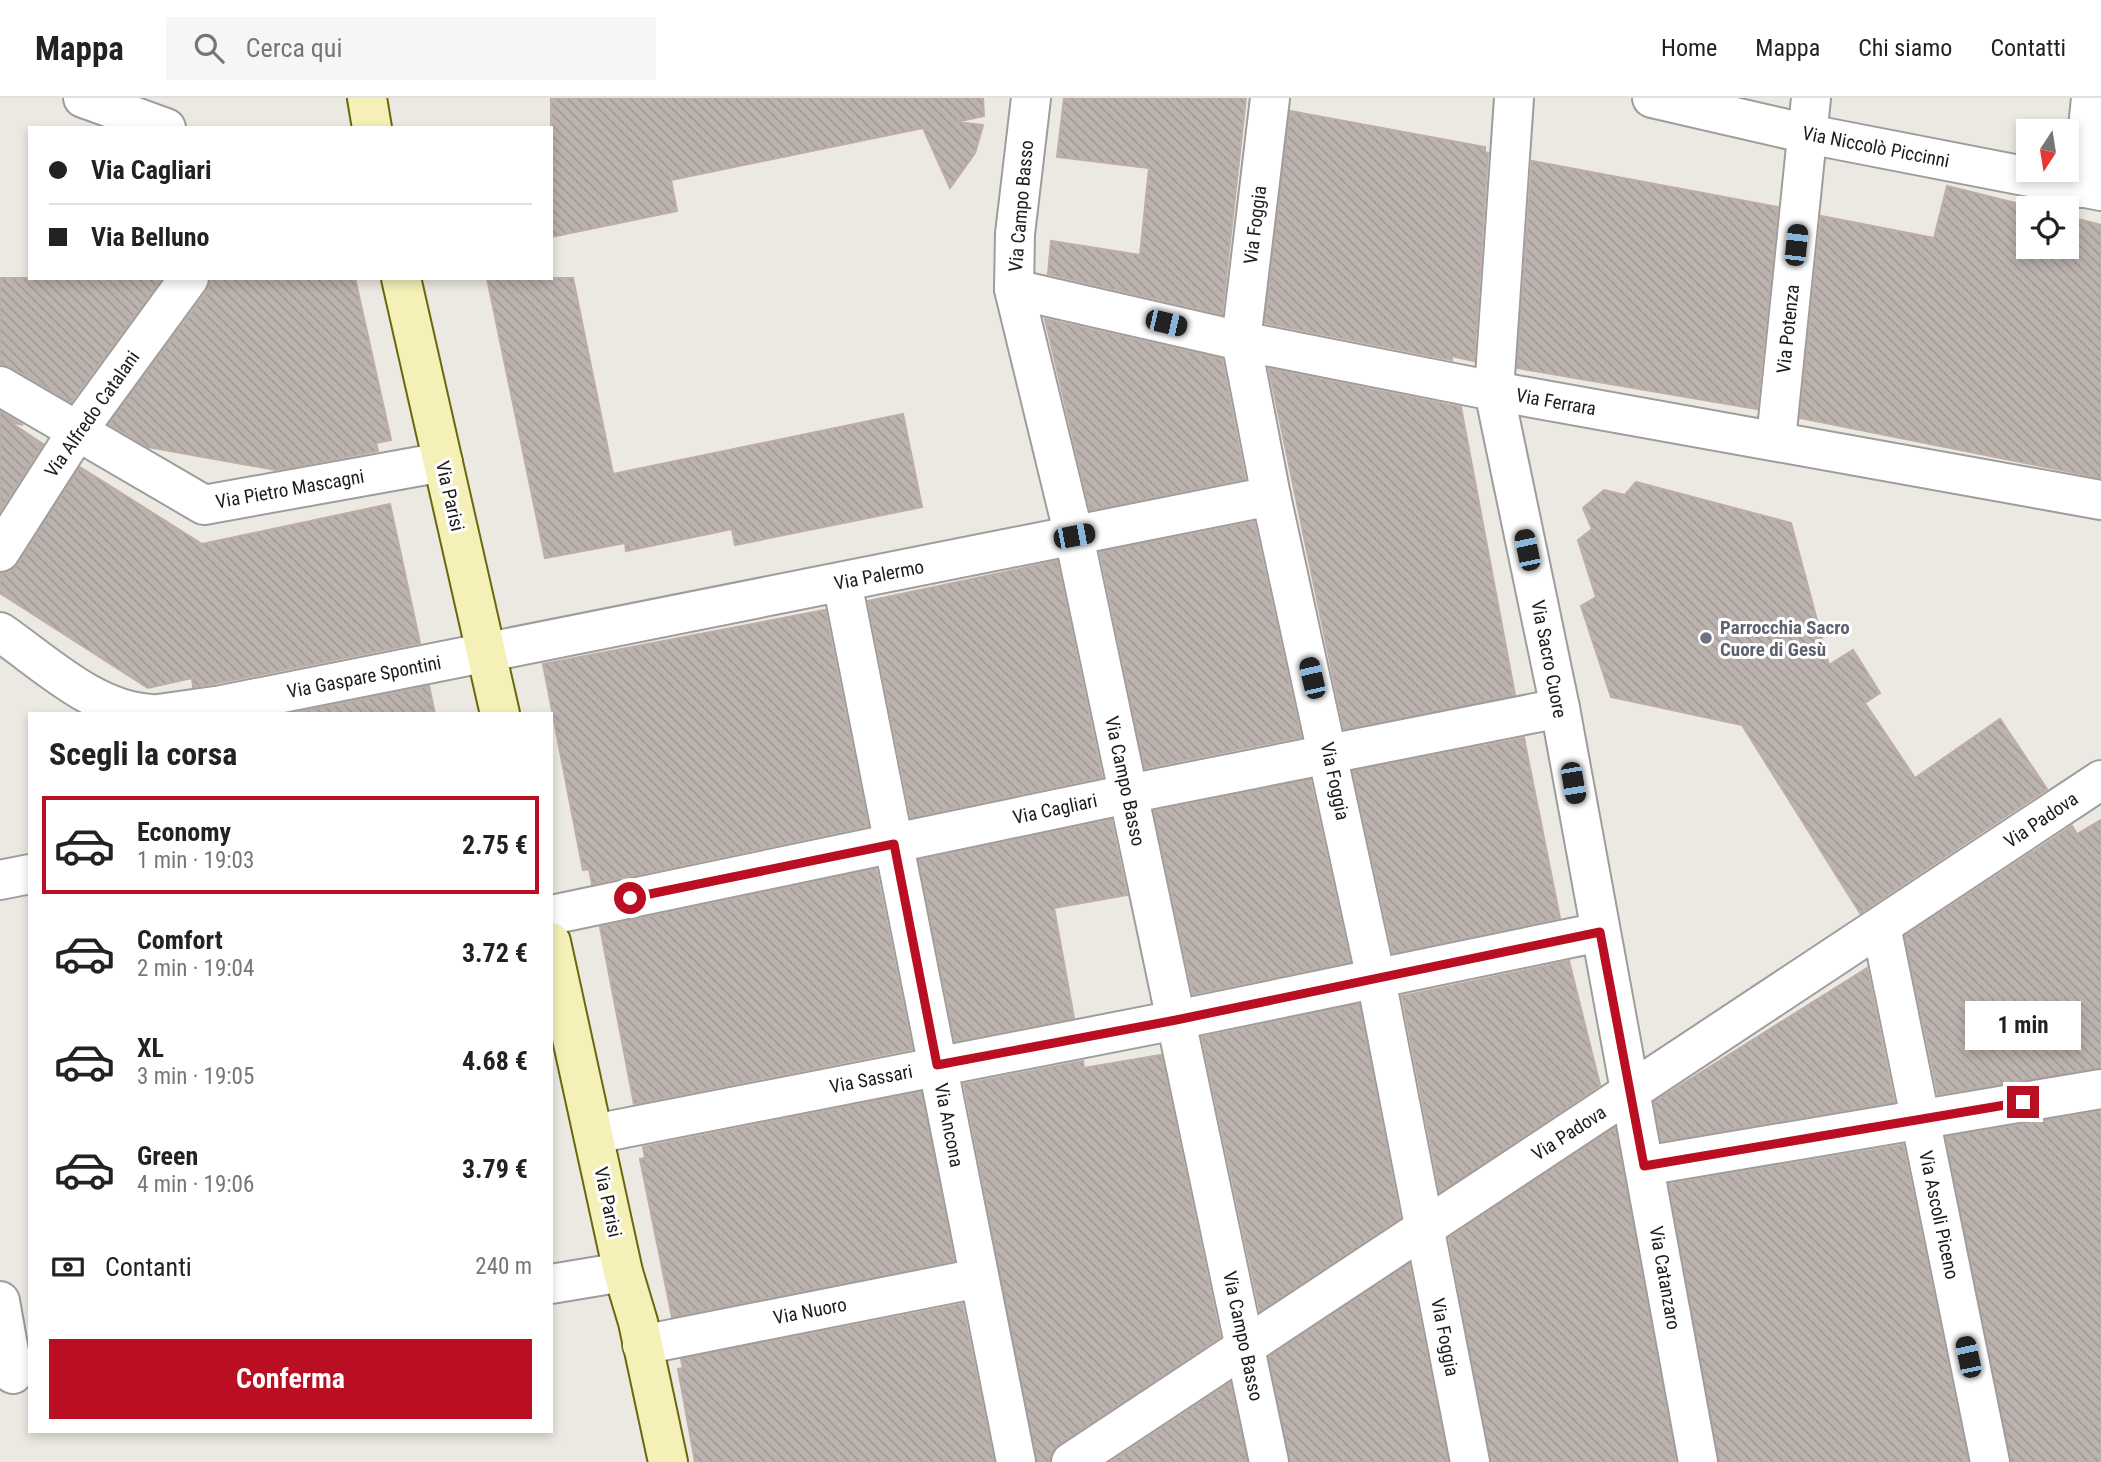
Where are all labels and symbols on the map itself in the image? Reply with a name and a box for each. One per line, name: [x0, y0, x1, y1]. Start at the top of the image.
north arrow: [2016, 119, 2079, 182]
street label: Via Niccolò Piccinni: [1800, 121, 1952, 173]
street label: Via Campo Basso: [1004, 139, 1038, 273]
street label: Via Foggia: [1239, 184, 1271, 266]
car: [1784, 223, 1809, 267]
street label: Via Potenza: [1772, 283, 1804, 375]
car: [1144, 308, 1189, 338]
street label: Via Alfredo Catalani: [40, 346, 144, 482]
street label: Via Ferrara: [1514, 384, 1598, 420]
street label: Via Parisi: [431, 459, 469, 533]
street label: Via Pietro Mascagni: [214, 465, 366, 513]
car: [1052, 522, 1097, 550]
car: [1513, 527, 1542, 573]
street label: Via Palermo: [832, 555, 926, 595]
street label: Via Sacro Cuore: [1526, 598, 1572, 720]
place label: Parrocchia Sacro Cuore di Gesù: [1720, 616, 1850, 661]
marker: Parrocchia Sacro Cuore di Gesù: [1698, 630, 1714, 646]
street label: Via Gaspare Spontini: [285, 651, 443, 703]
car: [1298, 655, 1327, 701]
street label: Via Campo Basso: [1100, 714, 1150, 848]
street label: Via Foggia: [1316, 740, 1354, 822]
car: [1560, 760, 1587, 806]
street label: Via Padova: [2000, 787, 2082, 853]
street label: Via Cagliari: [1011, 789, 1099, 829]
route start: [614, 882, 646, 914]
callout: 1 min: [1965, 1000, 2081, 1049]
street label: Via Sassari: [828, 1060, 914, 1098]
street label: Via Ancona: [930, 1081, 968, 1169]
route end: [2007, 1086, 2039, 1118]
street label: Via Padova: [1528, 1101, 1610, 1165]
street label: Via Ascoli Piceno: [1914, 1149, 1964, 1281]
street label: Via Parisi: [589, 1165, 627, 1239]
street label: Via Catanzaro: [1645, 1224, 1685, 1332]
street label: Via Campo Basso: [1218, 1269, 1268, 1403]
street label: Via Nuoro: [771, 1293, 849, 1329]
street label: Via Foggia: [1426, 1296, 1464, 1378]
car: [1954, 1334, 1983, 1380]

